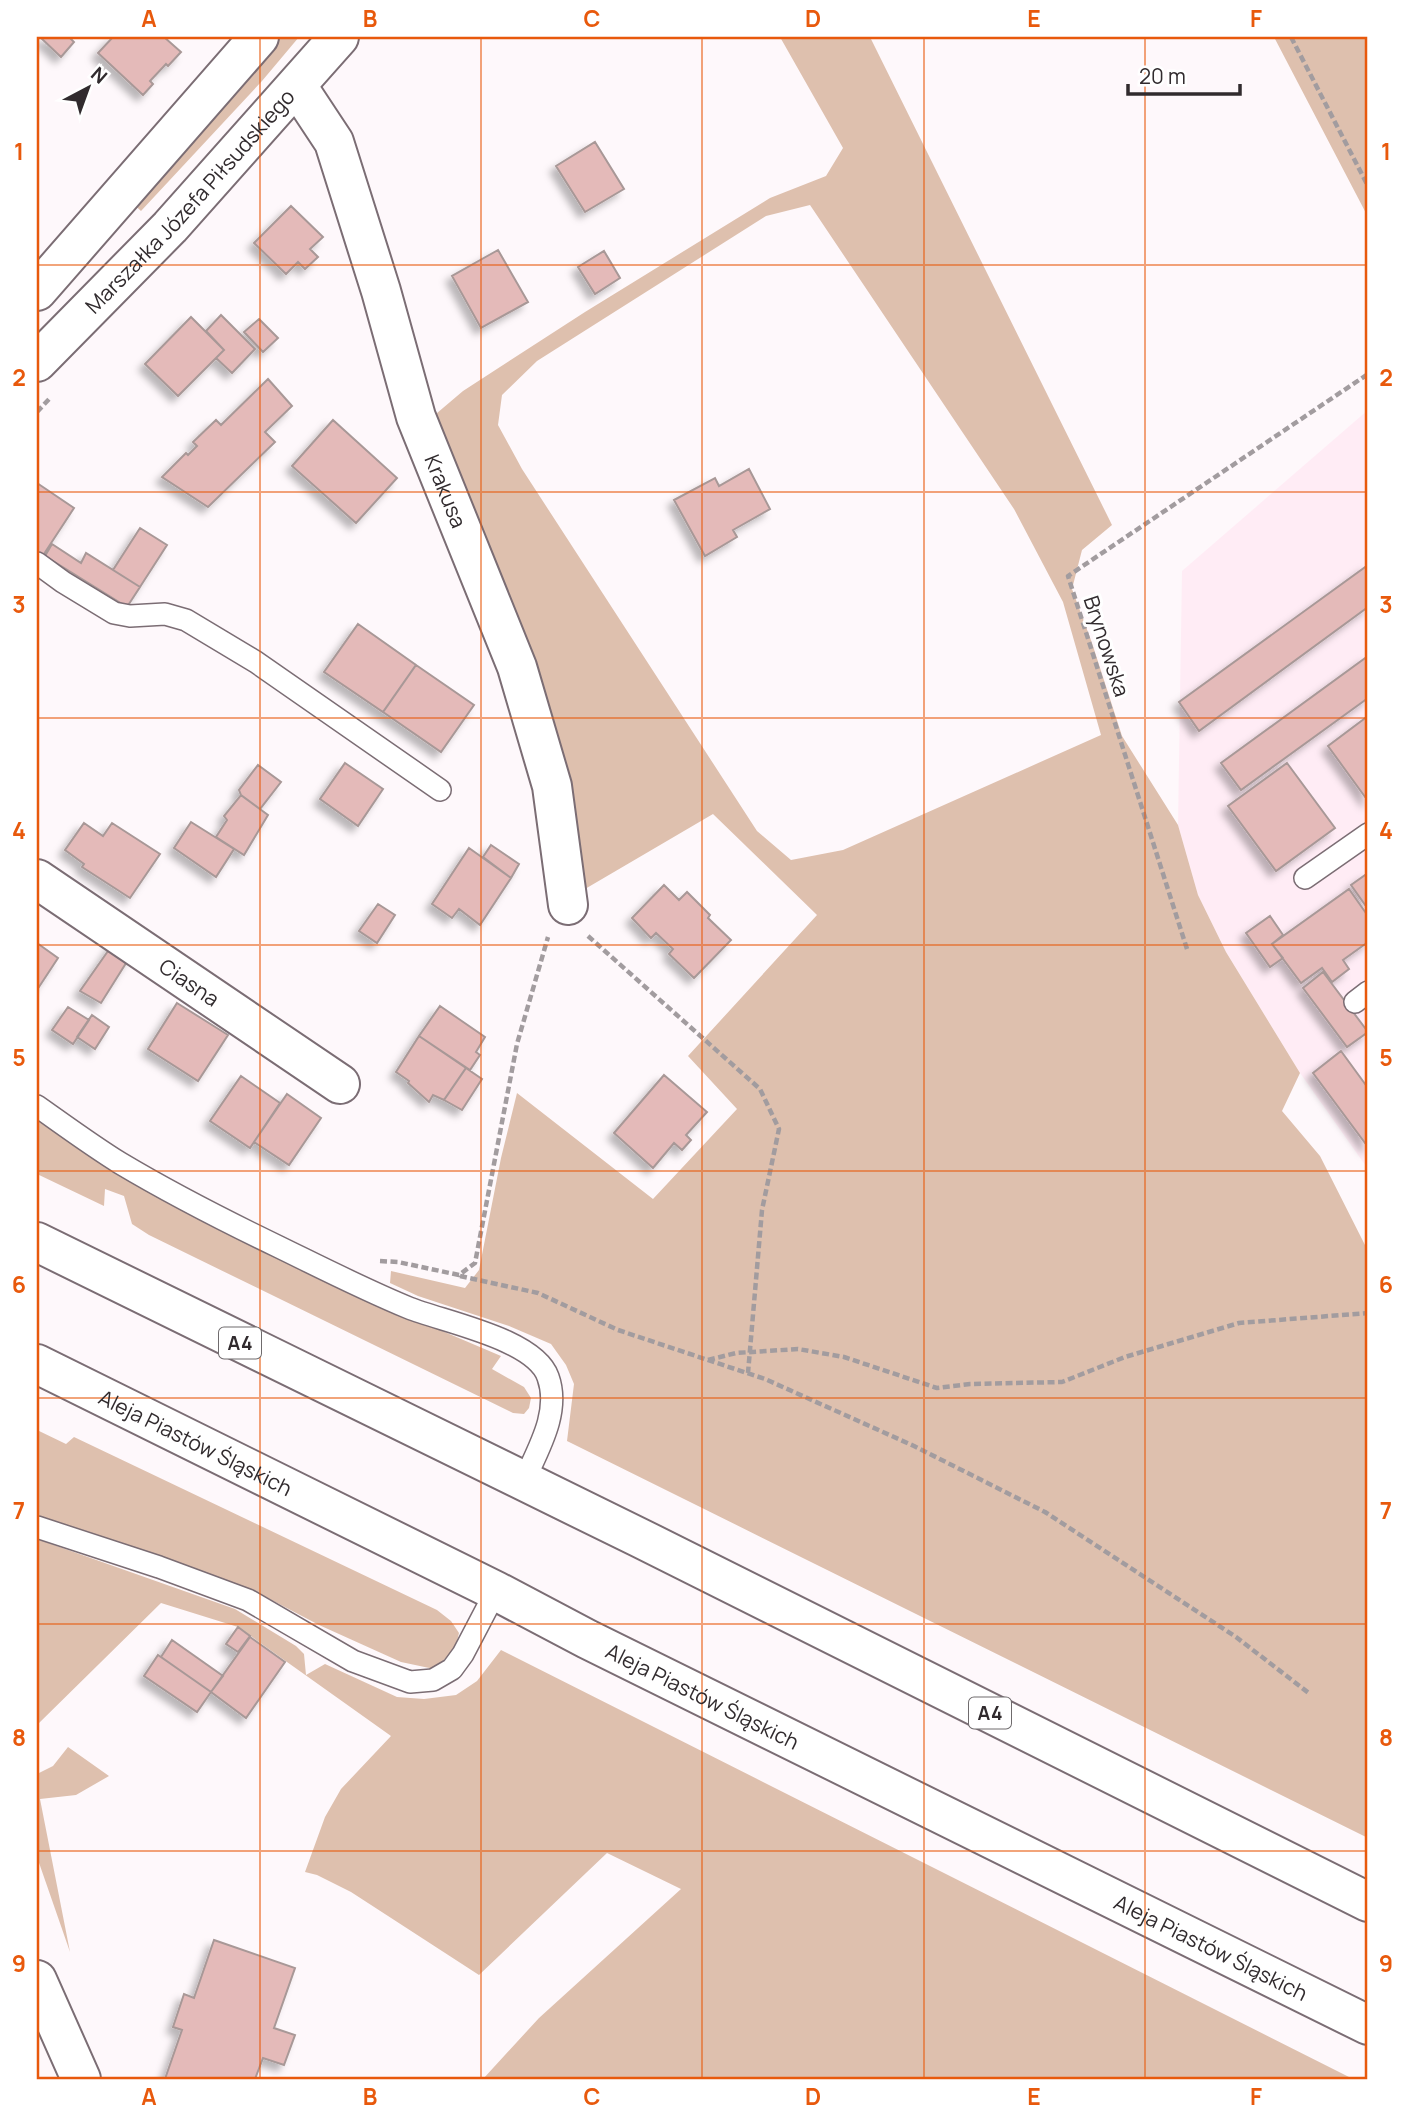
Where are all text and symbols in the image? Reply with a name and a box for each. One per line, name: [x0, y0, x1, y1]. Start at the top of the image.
text: A: [141, 2, 157, 34]
text: B: [363, 2, 377, 34]
text: C: [584, 2, 601, 34]
text: D: [805, 2, 821, 34]
text: E: [1027, 2, 1041, 34]
text: F: [1250, 2, 1262, 34]
north arrow: [52, 52, 122, 122]
scale bar: [1128, 52, 1240, 96]
text: N: [85, 61, 113, 89]
text: 20 m: [1139, 62, 1186, 90]
street label: Marszałka Józefa Piłsudskiego: [79, 83, 300, 319]
text: 1: [14, 135, 24, 167]
text: 1: [1381, 135, 1391, 167]
text: 2: [12, 361, 26, 393]
text: 2: [1379, 361, 1393, 393]
street label: Krakusa: [419, 450, 473, 532]
text: 3: [12, 588, 26, 620]
text: 3: [1379, 588, 1393, 620]
street label: Brynowska: [1078, 592, 1136, 700]
text: 4: [12, 814, 26, 846]
text: 4: [1379, 814, 1393, 846]
street label: Ciasna: [154, 952, 225, 1012]
text: 5: [12, 1041, 26, 1073]
text: 5: [1379, 1041, 1393, 1073]
text: 6: [12, 1268, 26, 1300]
text: 6: [1379, 1268, 1393, 1300]
road number: A4: [219, 1328, 261, 1358]
street label: Aleja Piastów Śląskich: [94, 1383, 297, 1502]
text: 7: [13, 1494, 25, 1526]
text: 7: [1380, 1494, 1392, 1526]
street label: Aleja Piastów Śląskich: [601, 1637, 804, 1756]
road number: A4: [969, 1698, 1011, 1728]
text: 8: [12, 1721, 26, 1753]
text: 8: [1379, 1721, 1393, 1753]
street label: Aleja Piastów Śląskich: [1110, 1888, 1312, 2007]
text: 9: [12, 1947, 26, 1979]
text: 9: [1379, 1947, 1393, 1979]
text: A: [141, 2080, 157, 2112]
text: B: [363, 2080, 377, 2112]
text: C: [584, 2080, 601, 2112]
text: D: [805, 2080, 821, 2112]
text: E: [1027, 2080, 1041, 2112]
text: F: [1250, 2080, 1262, 2112]

